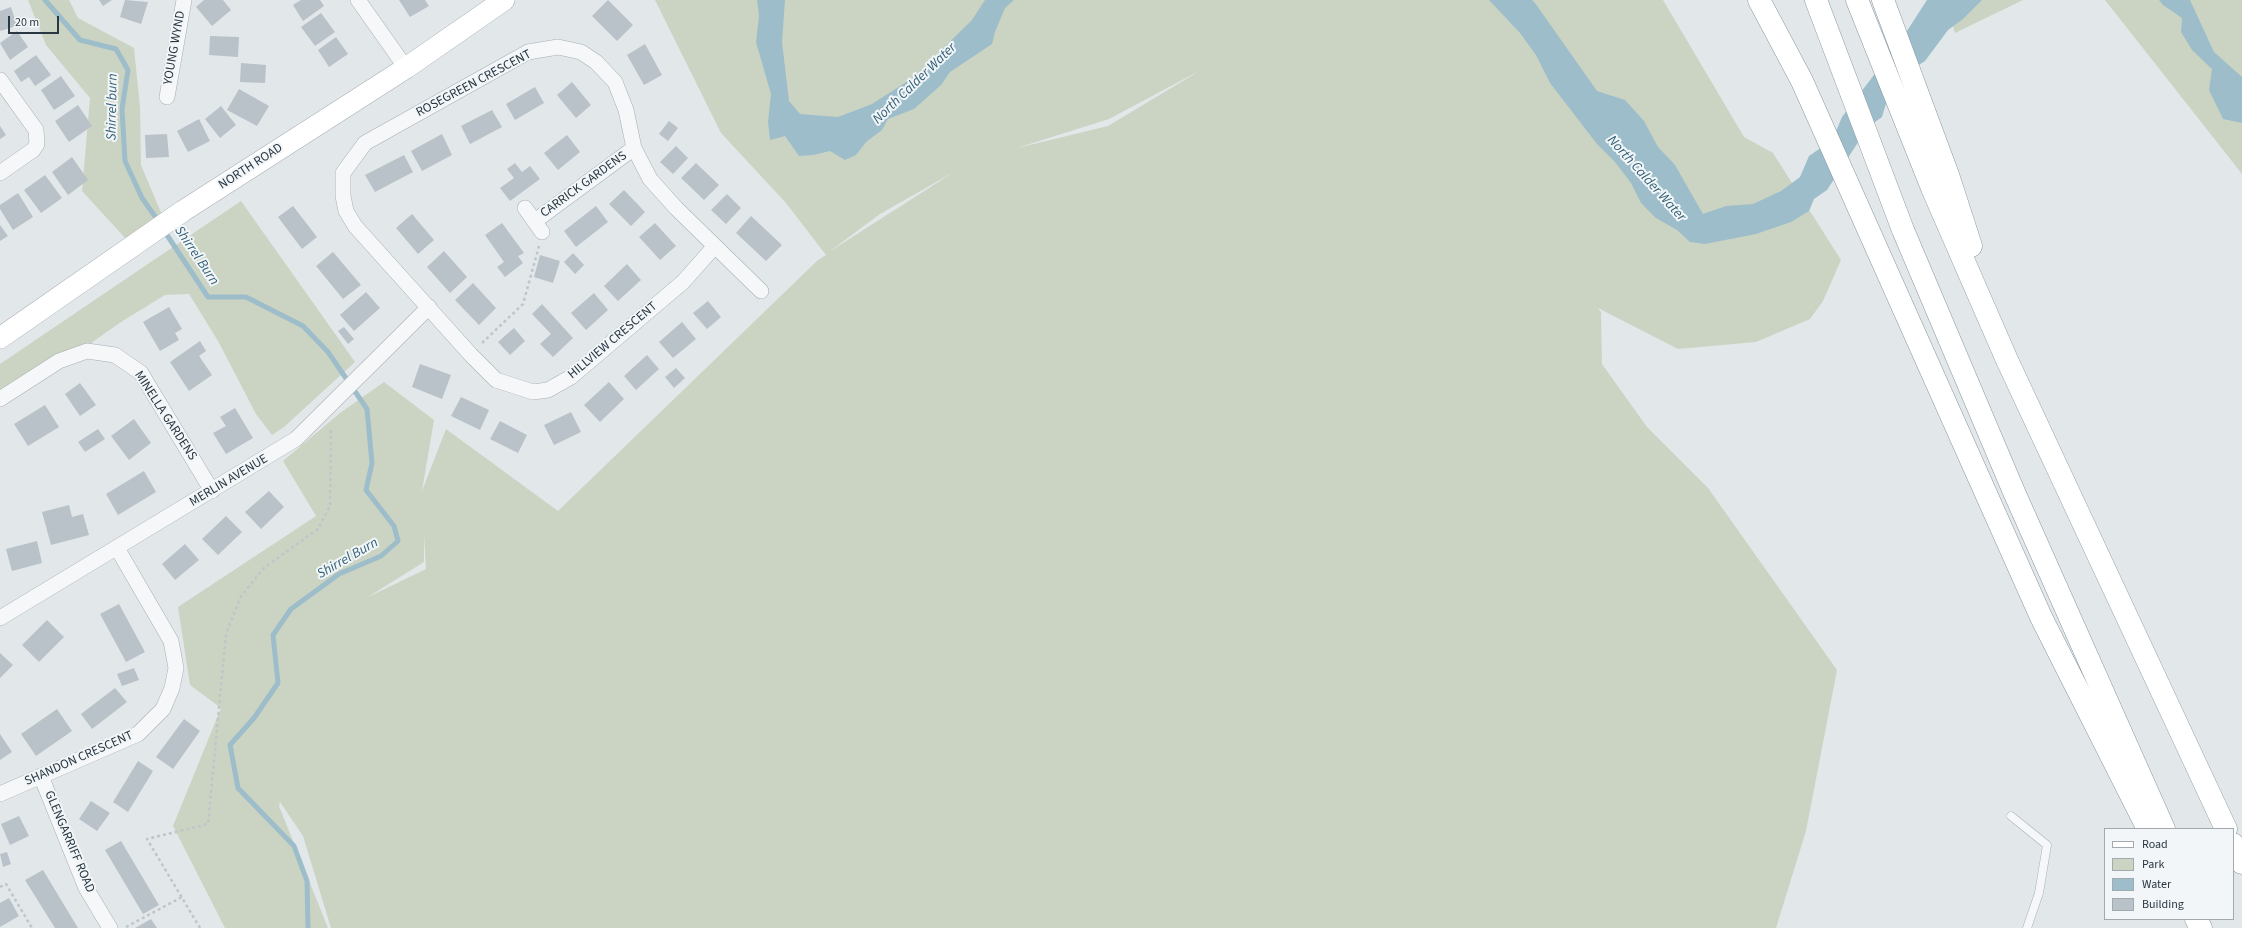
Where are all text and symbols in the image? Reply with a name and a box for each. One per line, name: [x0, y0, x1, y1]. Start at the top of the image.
scale bar: [10, 8, 61, 34]
street label: YOUNG WYND: [161, 10, 189, 86]
text: 20 m: [15, 14, 39, 31]
water label: North Calder Water: [870, 40, 960, 128]
street label: ROSEGREEN CRESCENT: [414, 47, 534, 121]
water label: Shirrel burn: [104, 73, 122, 141]
water label: North Calder Water: [1603, 133, 1689, 225]
street label: NORTH ROAD: [216, 141, 286, 193]
street label: CARRICK GARDENS: [538, 148, 630, 222]
water label: Shirrel Burn: [170, 223, 222, 289]
street label: HILLVIEW CRESCENT: [565, 299, 661, 383]
street label: MINELLA GARDENS: [130, 369, 200, 463]
street label: MERLIN AVENUE: [187, 452, 271, 510]
water label: Shirrel Burn: [315, 535, 381, 583]
street label: SHANDON CRESCENT: [22, 728, 136, 790]
street label: GLENGARRIFF ROAD: [40, 789, 98, 895]
legend: [2104, 828, 2234, 920]
text: Road: [2142, 836, 2168, 853]
text: Park: [2142, 856, 2164, 873]
text: Water: [2142, 876, 2171, 893]
text: Building: [2142, 896, 2184, 913]

